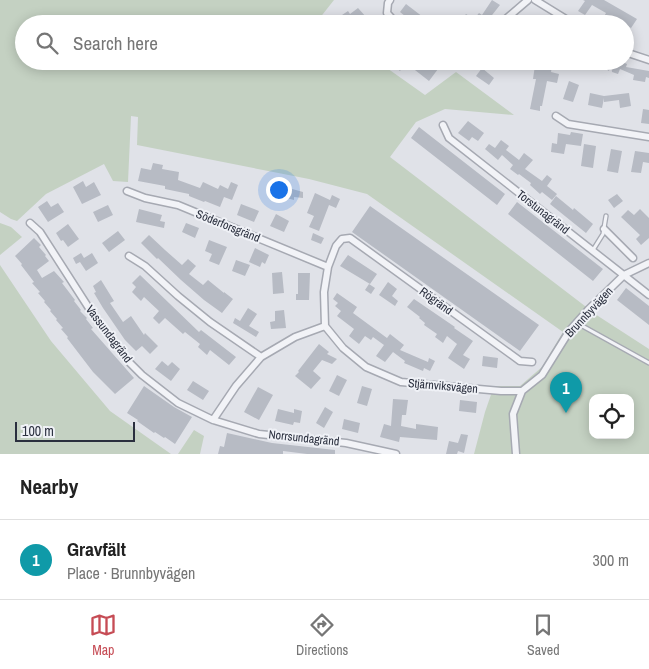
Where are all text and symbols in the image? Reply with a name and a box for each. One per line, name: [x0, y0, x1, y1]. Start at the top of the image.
search box: [15, 15, 634, 70]
icon: search: [33, 29, 61, 57]
text: Search here: [73, 30, 158, 56]
your location: [266, 177, 292, 203]
street label: Torstunagränd: [513, 186, 573, 238]
street label: Söderforsgränd: [194, 206, 262, 246]
street label: Rögränd: [416, 283, 456, 319]
street label: Brunnbyvägen: [562, 283, 616, 341]
street label: Vassundagränd: [82, 302, 136, 366]
pin: 1: [550, 372, 582, 413]
street label: Stjärnviksvägen: [407, 375, 479, 397]
map controls: [589, 394, 634, 439]
button: locate: [589, 394, 634, 439]
scale bar: [15, 419, 135, 442]
text: 100 m: [22, 422, 54, 440]
street label: Norrsundagränd: [268, 426, 340, 450]
text: Nearby: [20, 472, 78, 501]
text: Gravfält: [67, 536, 126, 562]
text: 1: [32, 549, 40, 571]
text: 300 m: [593, 549, 629, 571]
text: Place · Brunnbyvägen: [67, 562, 195, 584]
tab: Map: [89, 611, 117, 659]
tab: Directions: [296, 611, 348, 659]
tab: Saved: [527, 611, 560, 659]

